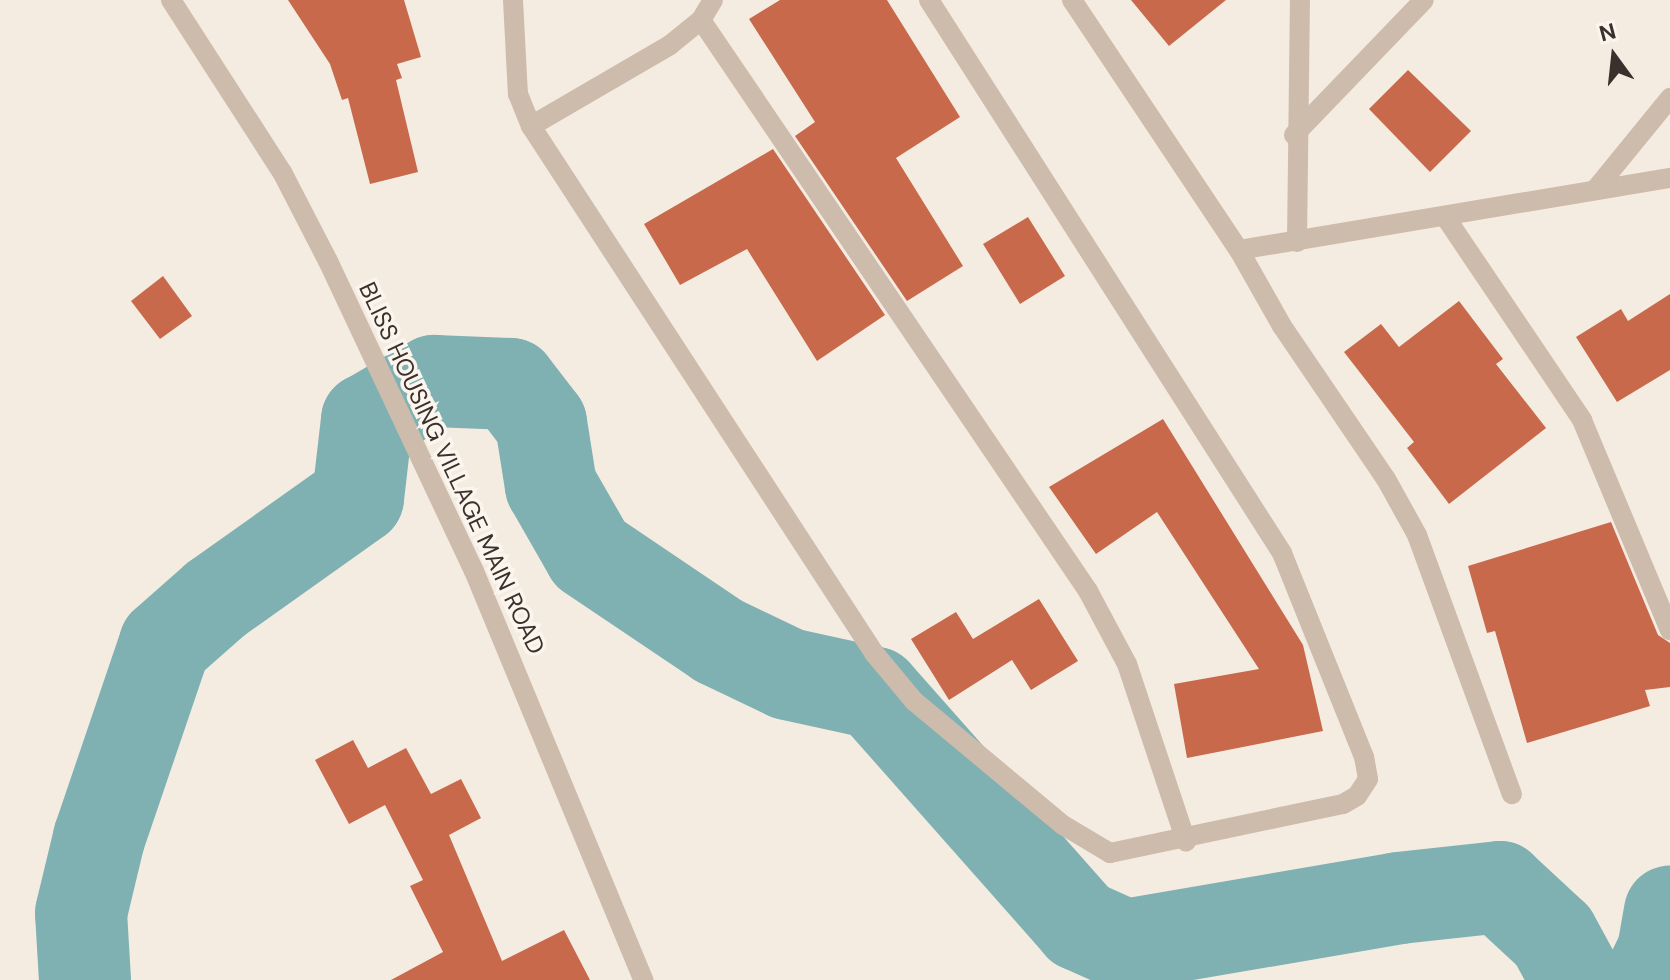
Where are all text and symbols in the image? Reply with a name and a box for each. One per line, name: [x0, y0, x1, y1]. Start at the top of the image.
north arrow: [1574, 16, 1654, 96]
text: N: [1596, 16, 1619, 48]
street label: BLISS HOUSING VILLAGE MAIN ROAD: [353, 277, 551, 659]

